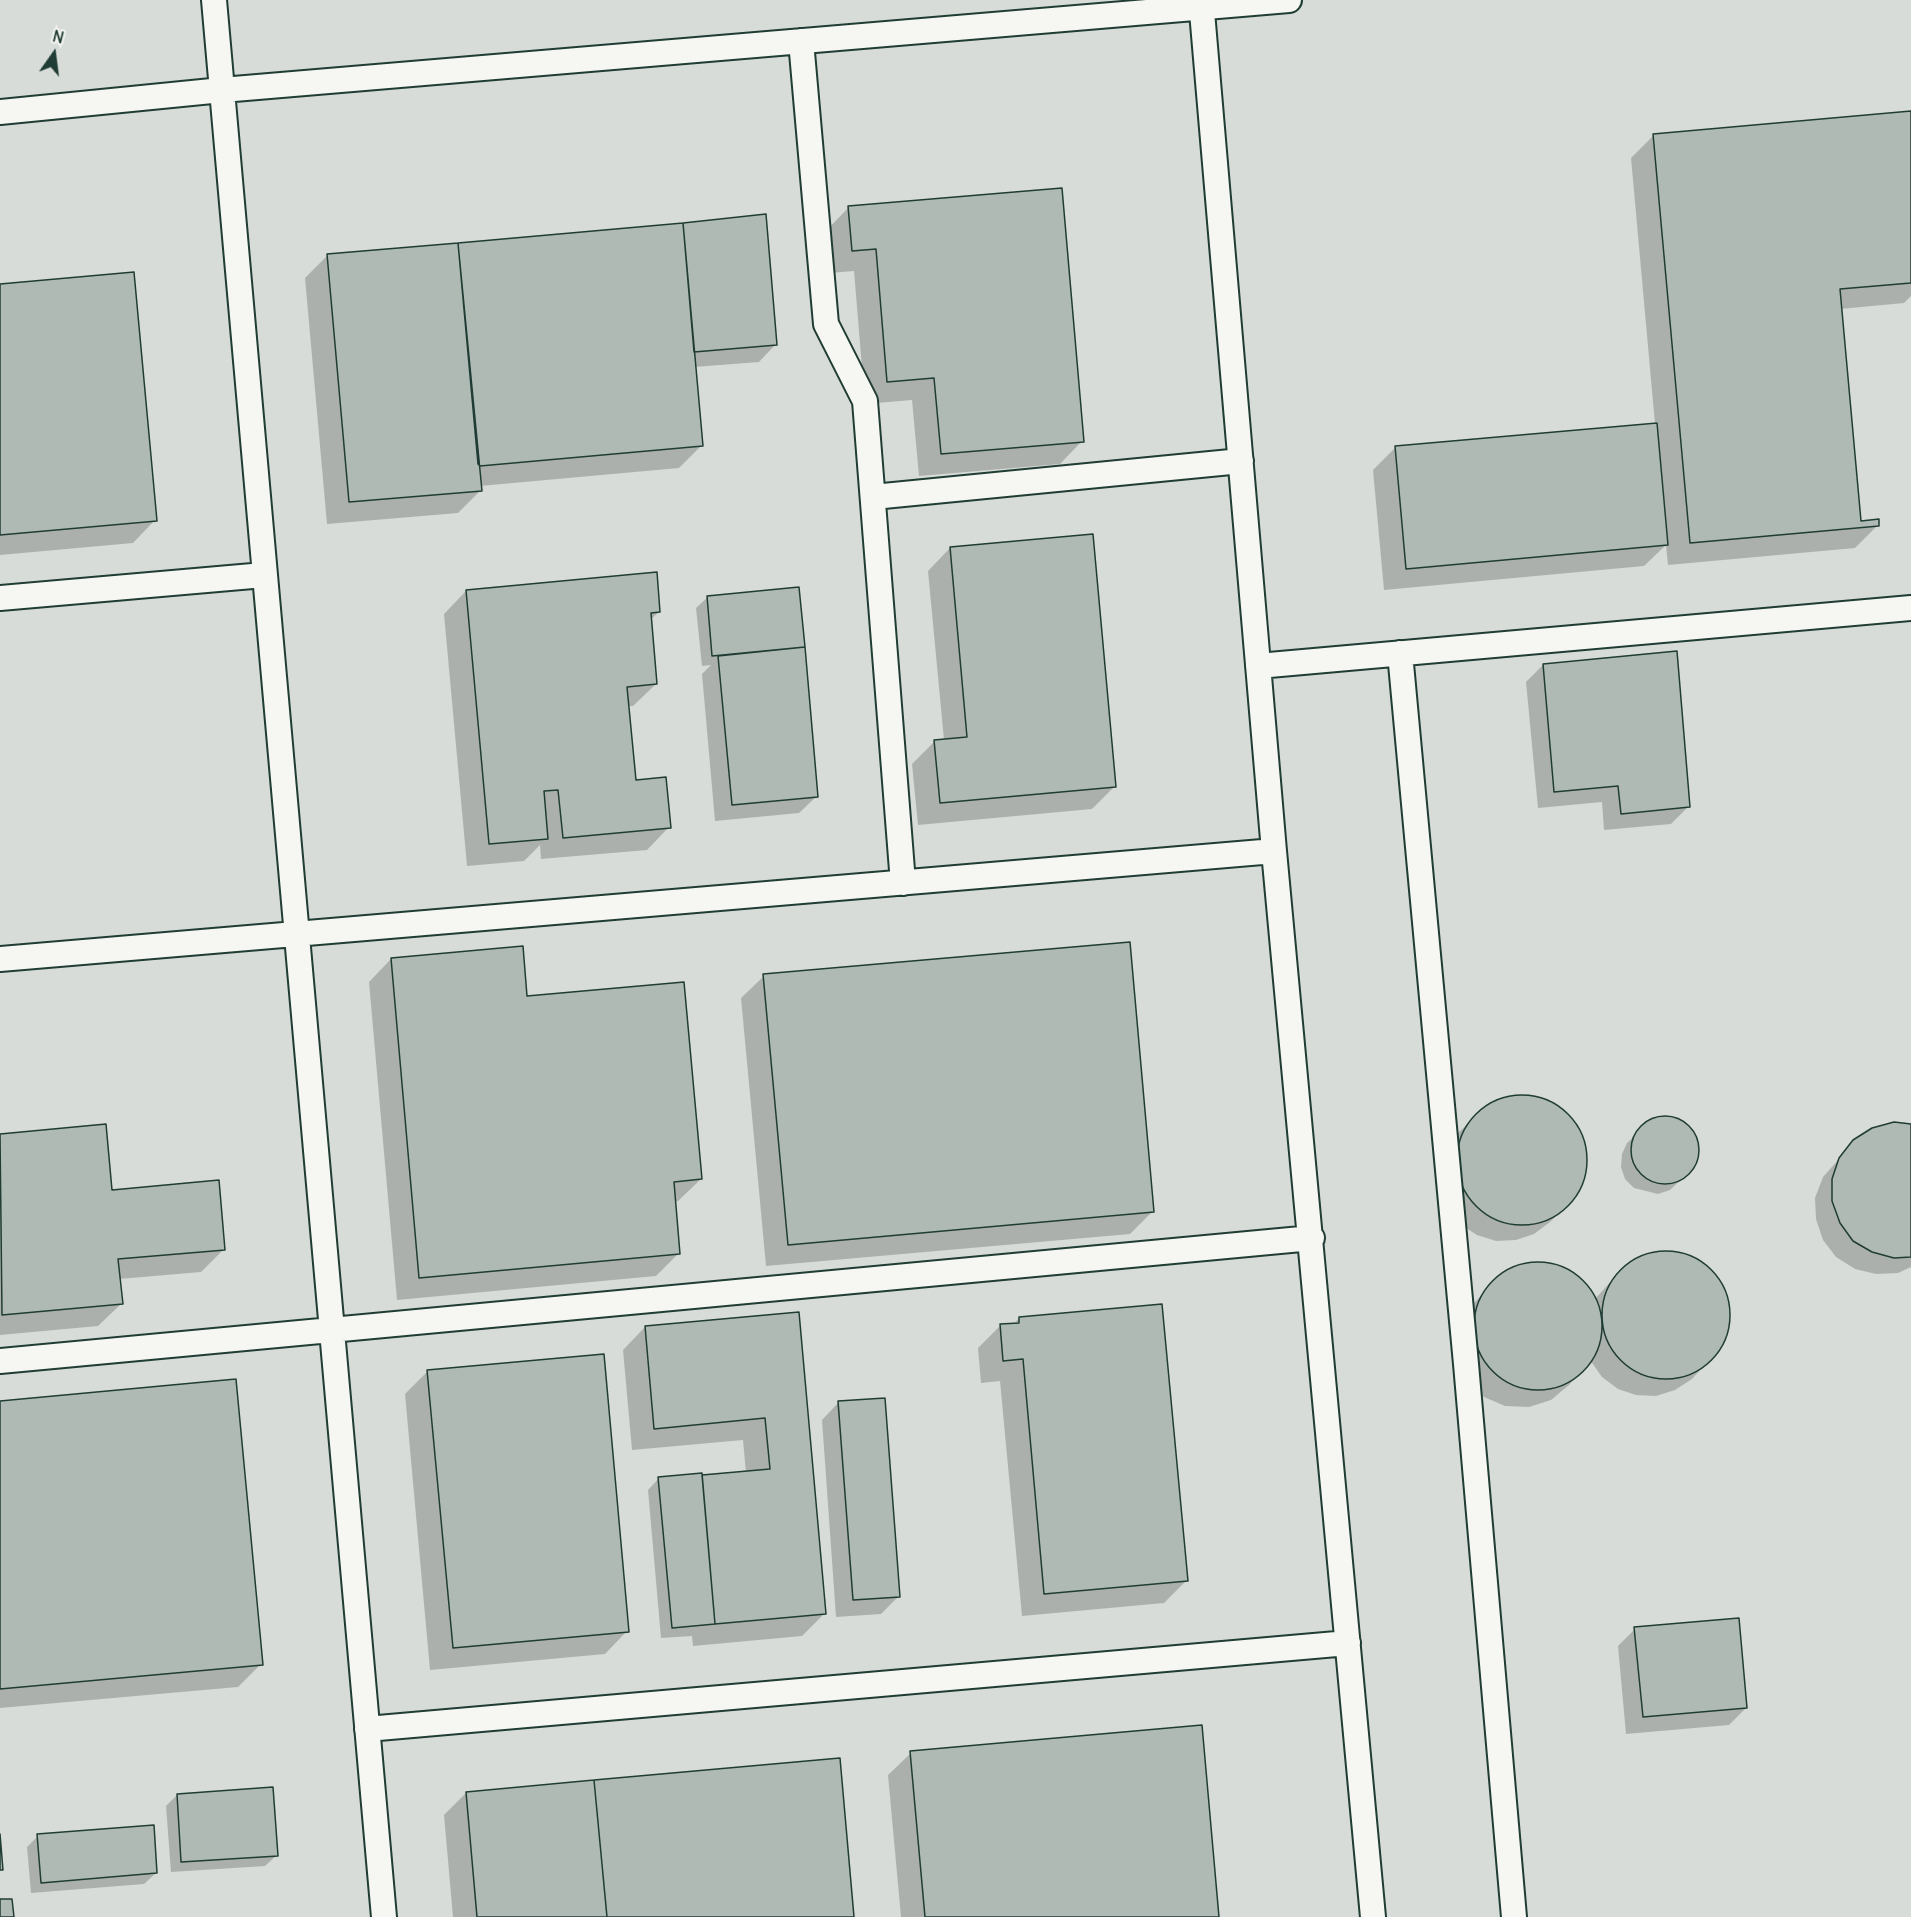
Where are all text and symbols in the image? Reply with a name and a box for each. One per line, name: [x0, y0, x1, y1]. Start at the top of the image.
north arrow: [24, 24, 84, 84]
text: N: [51, 25, 66, 48]

